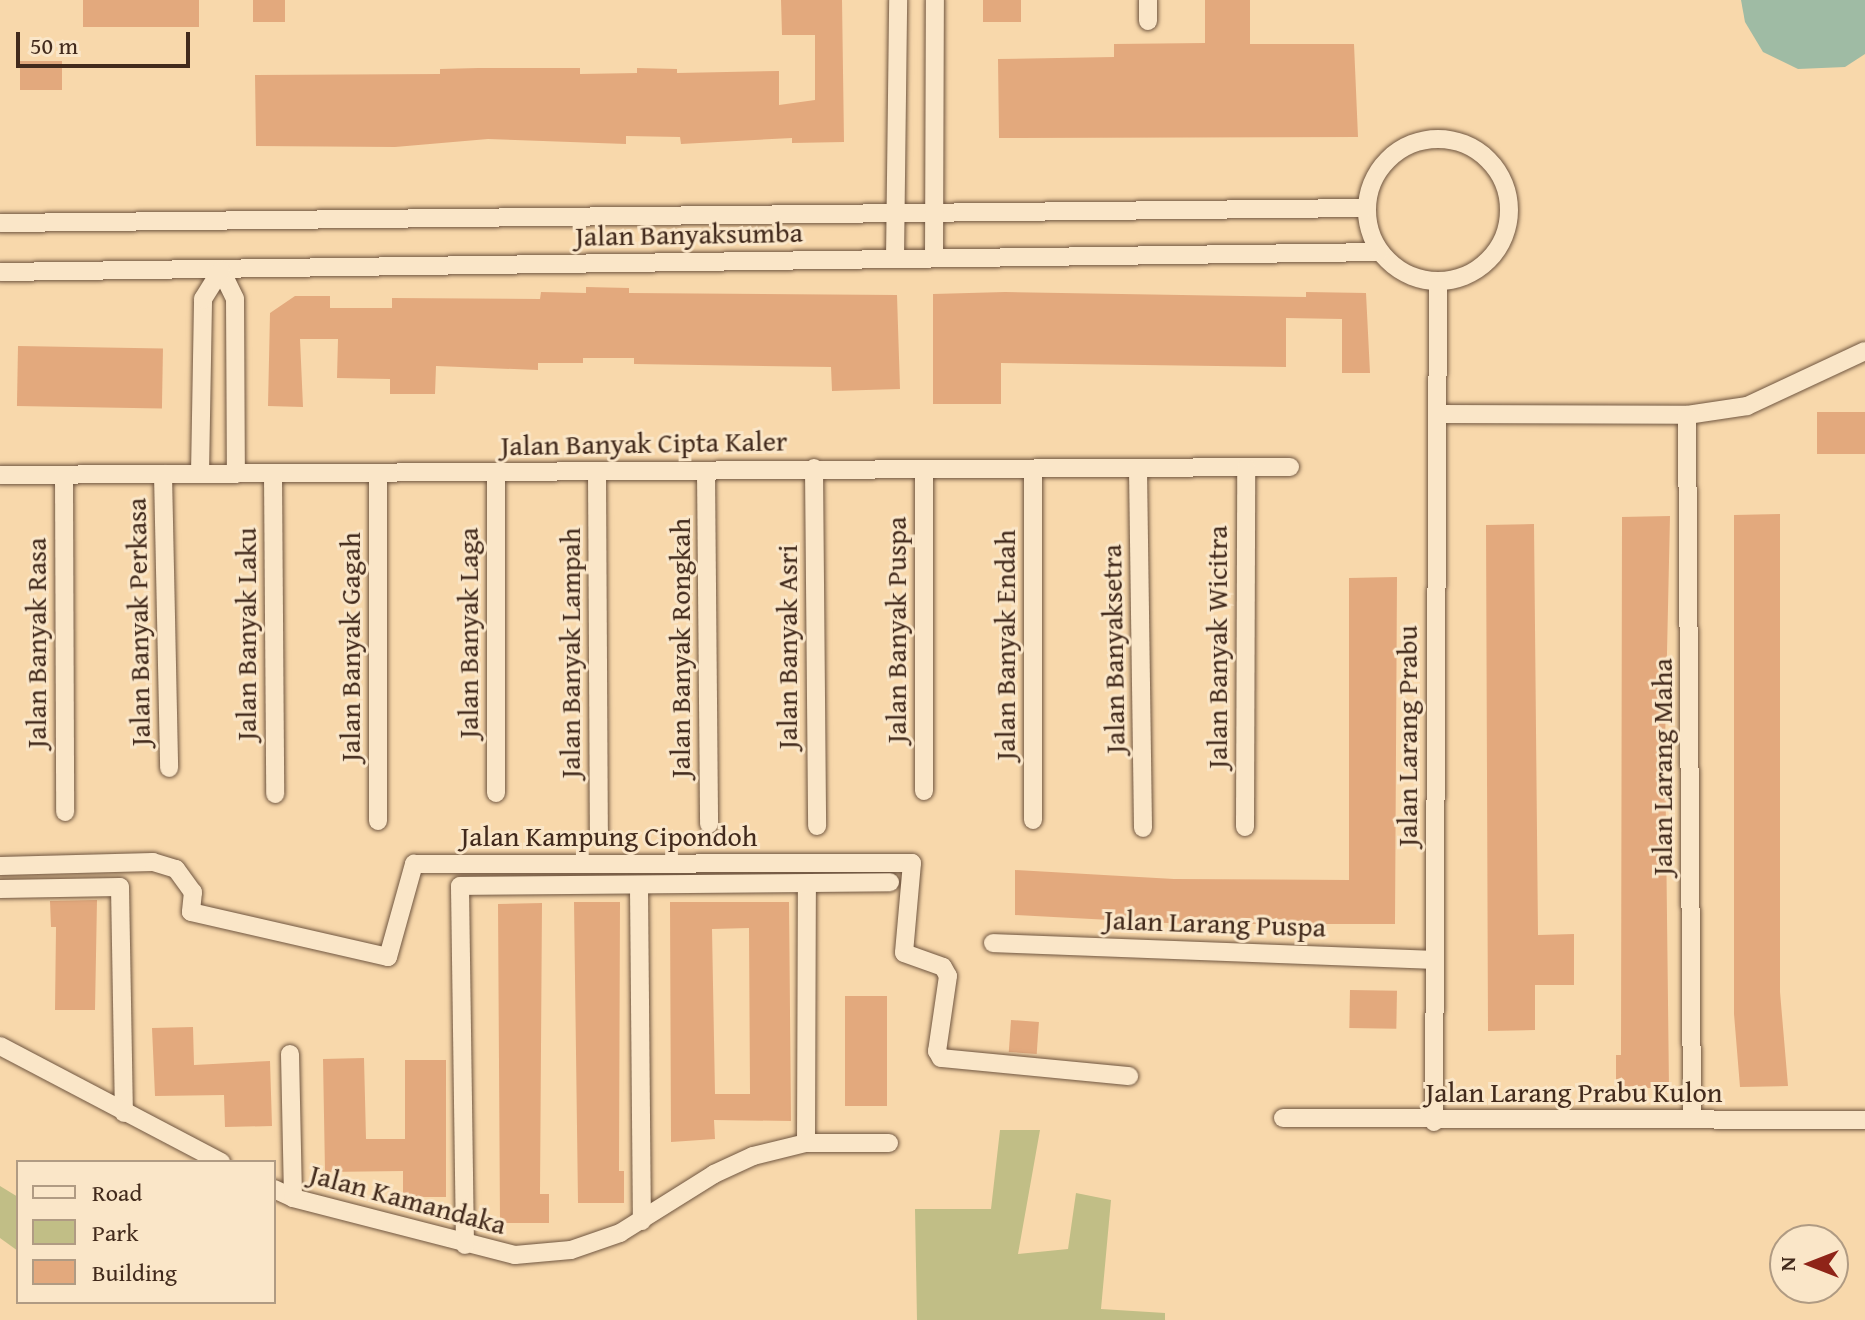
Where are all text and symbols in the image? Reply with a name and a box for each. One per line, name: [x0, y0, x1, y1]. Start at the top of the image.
scale bar: [20, 16, 194, 66]
text: 50 m: [30, 28, 78, 63]
street label: Jalan Banyaksumba: [575, 215, 803, 253]
street label: Jalan Banyak Cipta Kaler: [500, 424, 788, 462]
street label: Jalan Banyak Perkasa: [119, 497, 157, 747]
street label: Jalan Banyak Puspa: [879, 517, 913, 743]
street label: Jalan Banyak Rongkah: [663, 518, 697, 778]
street label: Jalan Banyak Wicitra: [1200, 525, 1234, 769]
street label: Jalan Banyak Laku: [229, 527, 263, 741]
street label: Jalan Banyak Laga: [451, 527, 485, 739]
street label: Jalan Banyak Lampah: [553, 528, 587, 778]
street label: Jalan Banyak Endah: [988, 530, 1022, 760]
street label: Jalan Banyak Gagah: [333, 532, 367, 762]
street label: Jalan Banyak Rasa: [19, 538, 53, 748]
street label: Jalan Banyaksetra: [1094, 544, 1132, 754]
street label: Jalan Banyak Asri: [770, 545, 804, 749]
street label: Jalan Larang Prabu: [1390, 625, 1424, 847]
street label: Jalan Larang Maha: [1645, 658, 1679, 876]
street label: Jalan Kampung Cipondoh: [461, 819, 757, 853]
street label: Jalan Larang Puspa: [1104, 902, 1326, 944]
street label: Jalan Larang Prabu Kulon: [1425, 1075, 1723, 1109]
street label: Jalan Kamandaka: [306, 1157, 510, 1241]
legend: [16, 1160, 276, 1304]
text: Road: [92, 1175, 142, 1210]
text: Park: [92, 1215, 138, 1250]
north arrow: [1769, 1224, 1849, 1304]
text: Building: [92, 1255, 177, 1290]
text: N: [1771, 1257, 1803, 1271]

